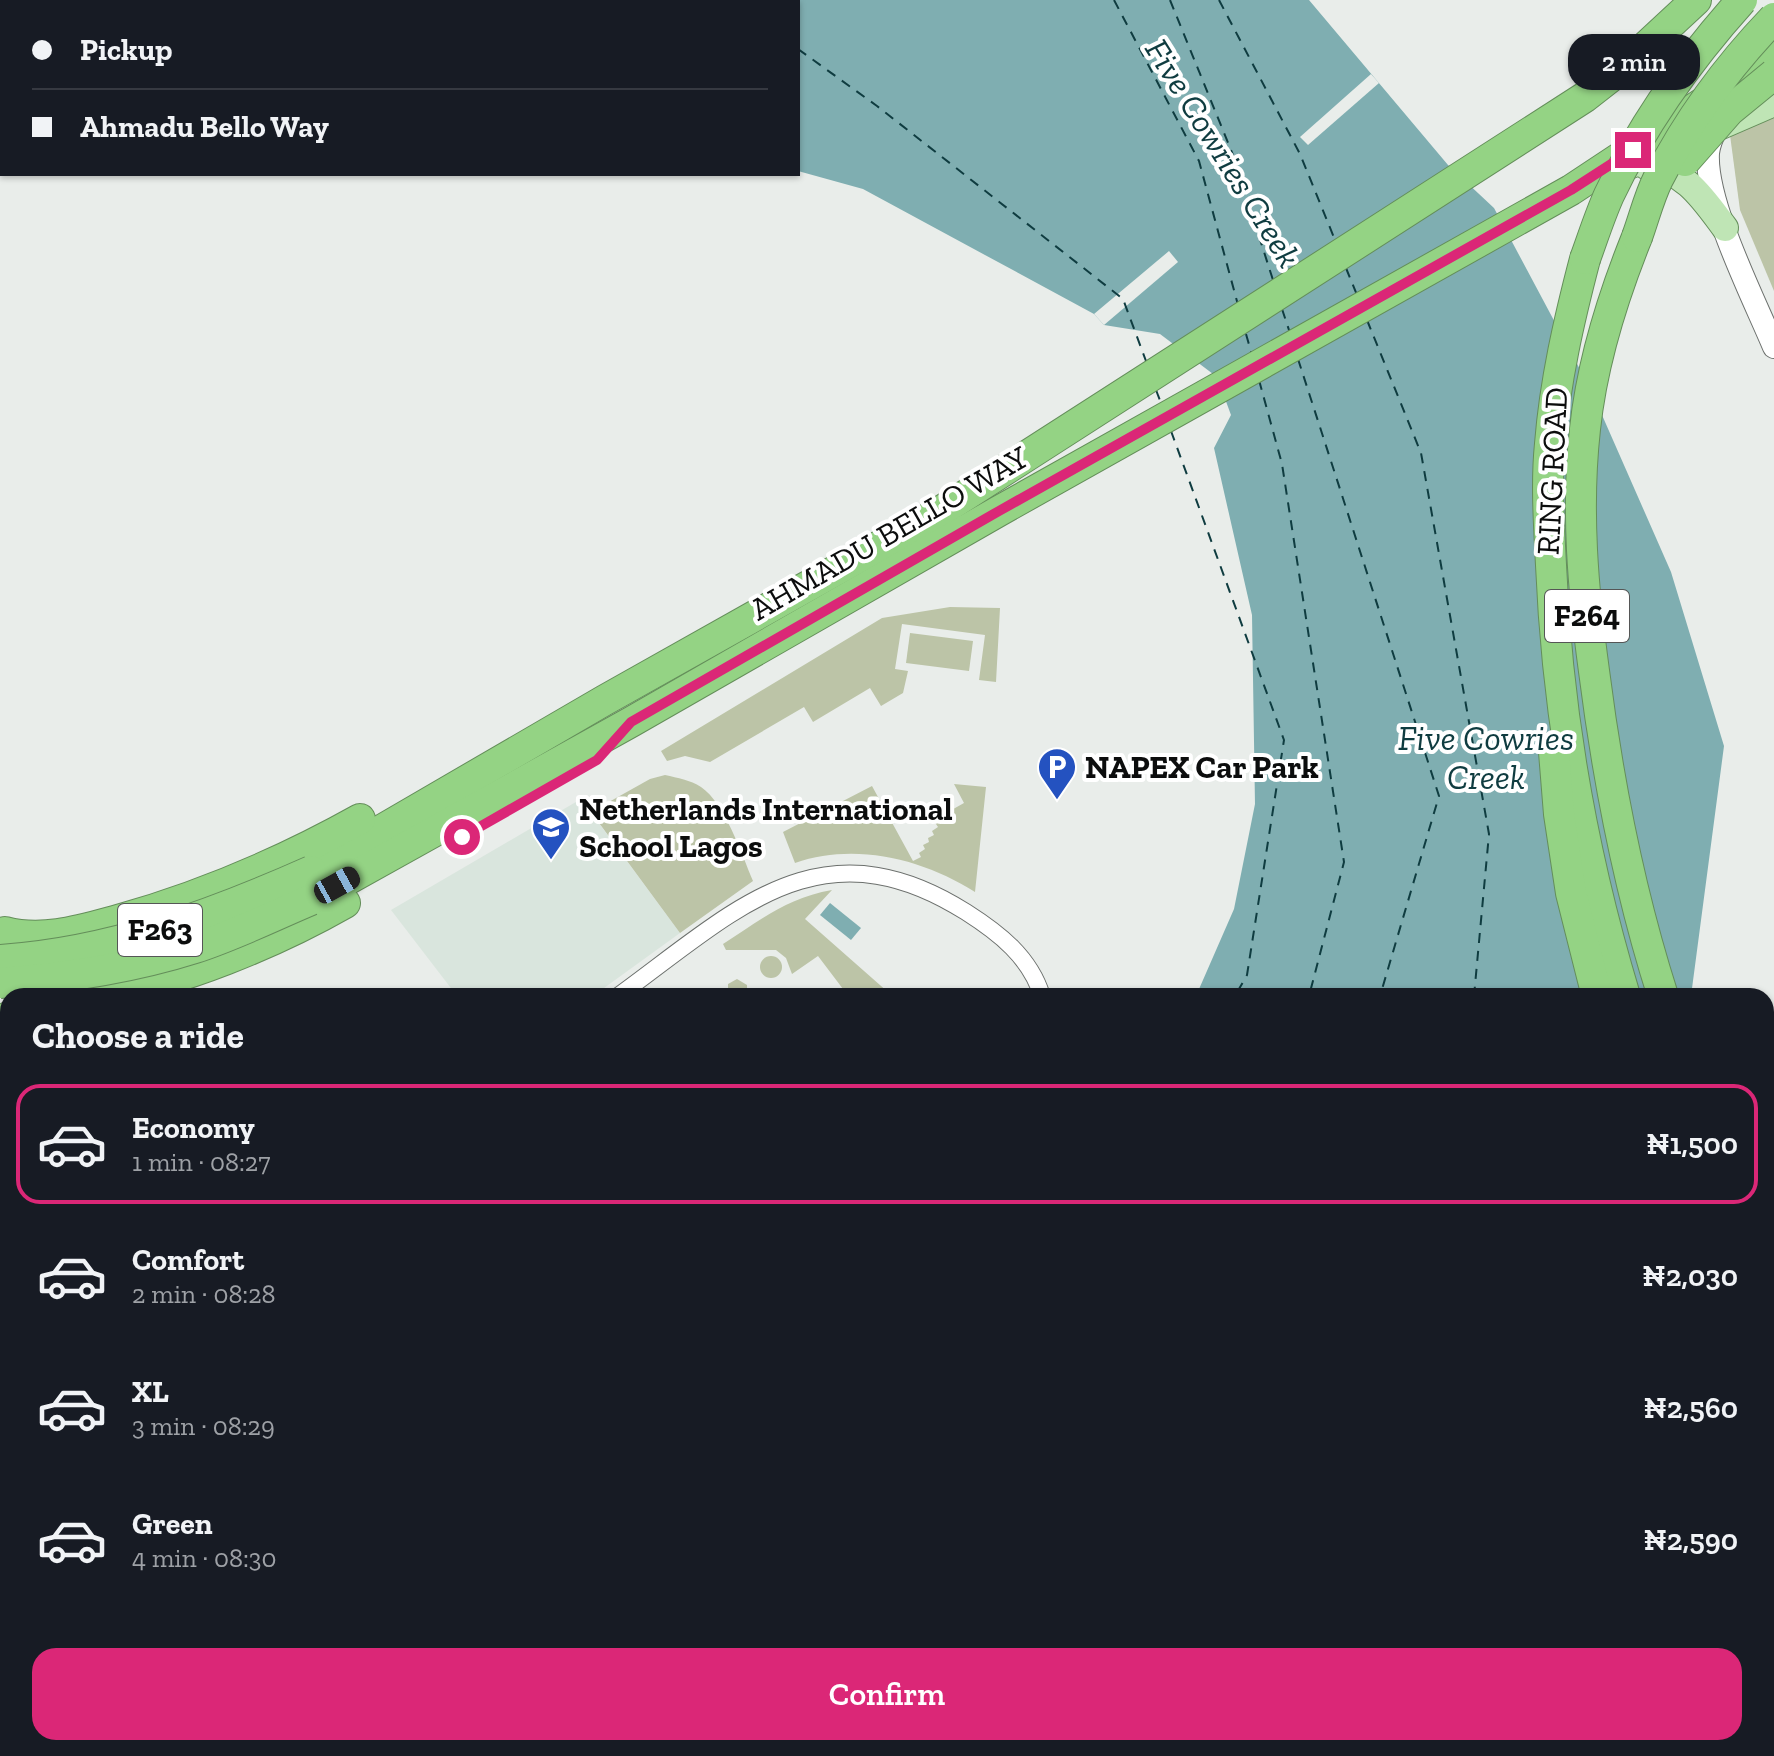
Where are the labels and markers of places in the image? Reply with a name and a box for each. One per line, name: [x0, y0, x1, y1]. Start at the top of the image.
parking icon: NAPEX Car Park: [1036, 746, 1078, 801]
place label: NAPEX Car Park: [1085, 748, 1319, 786]
place label: Netherlands International School Lagos: [579, 790, 953, 865]
school or university icon: Netherlands International School Lagos: [530, 806, 572, 861]

